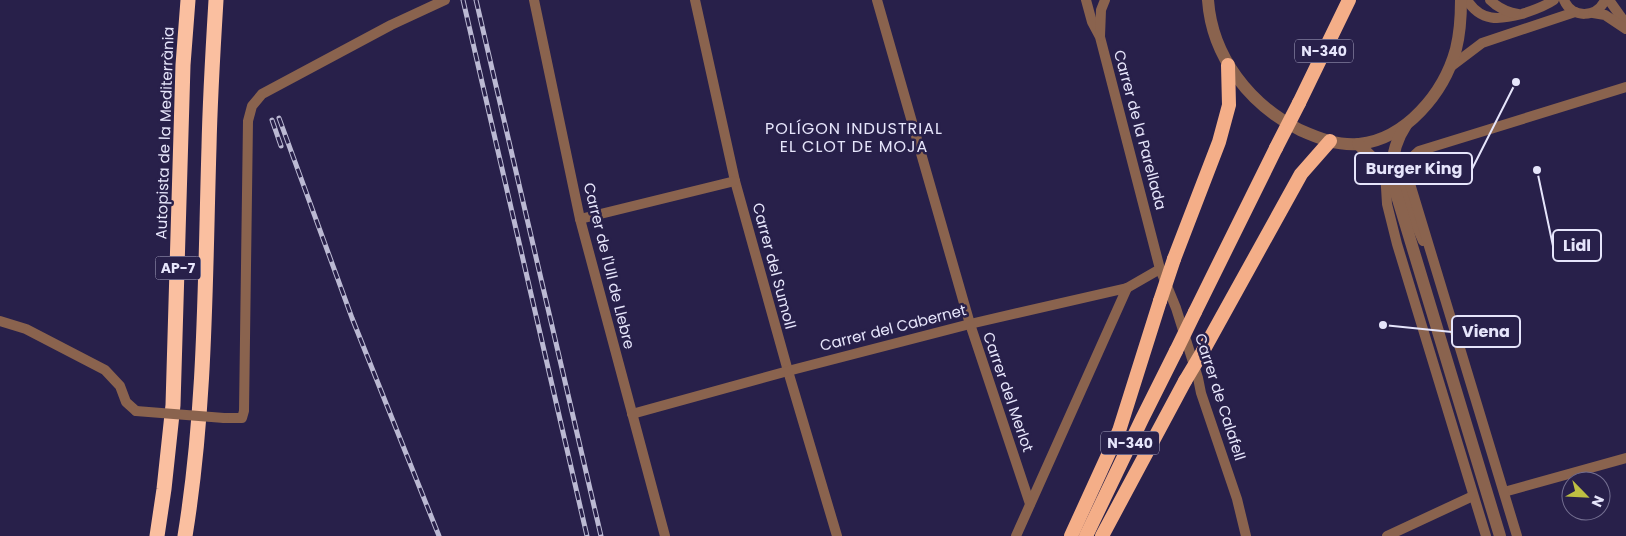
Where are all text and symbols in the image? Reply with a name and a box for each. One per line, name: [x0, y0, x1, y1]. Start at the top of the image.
street label: Autopista de la Mediterrània: [150, 26, 179, 240]
road number: N-340: [1295, 40, 1353, 62]
street label: Carrer de la Parellada: [1109, 48, 1172, 212]
district label: POLÍGON INDUSTRIAL EL CLOT DE MOJA: [765, 117, 943, 158]
callout: Burger King: [1355, 153, 1472, 184]
text: Burger King: [1366, 157, 1462, 180]
street label: Carrer de l'Ull de Llebre: [579, 180, 640, 351]
street label: Carrer del Sumoll: [748, 200, 801, 331]
callout: Lidl: [1553, 230, 1601, 261]
text: Lidl: [1563, 234, 1591, 257]
road number: AP-7: [156, 256, 200, 280]
street label: Carrer del Cabernet: [818, 299, 968, 356]
callout: Viena: [1452, 316, 1520, 347]
text: Viena: [1462, 320, 1510, 343]
street label: Carrer del Merlot: [978, 329, 1039, 455]
street label: Carrer de Calafell: [1190, 331, 1251, 463]
road number: N-340: [1101, 432, 1159, 454]
north arrow: [1561, 471, 1611, 521]
text: N: [1587, 492, 1609, 510]

